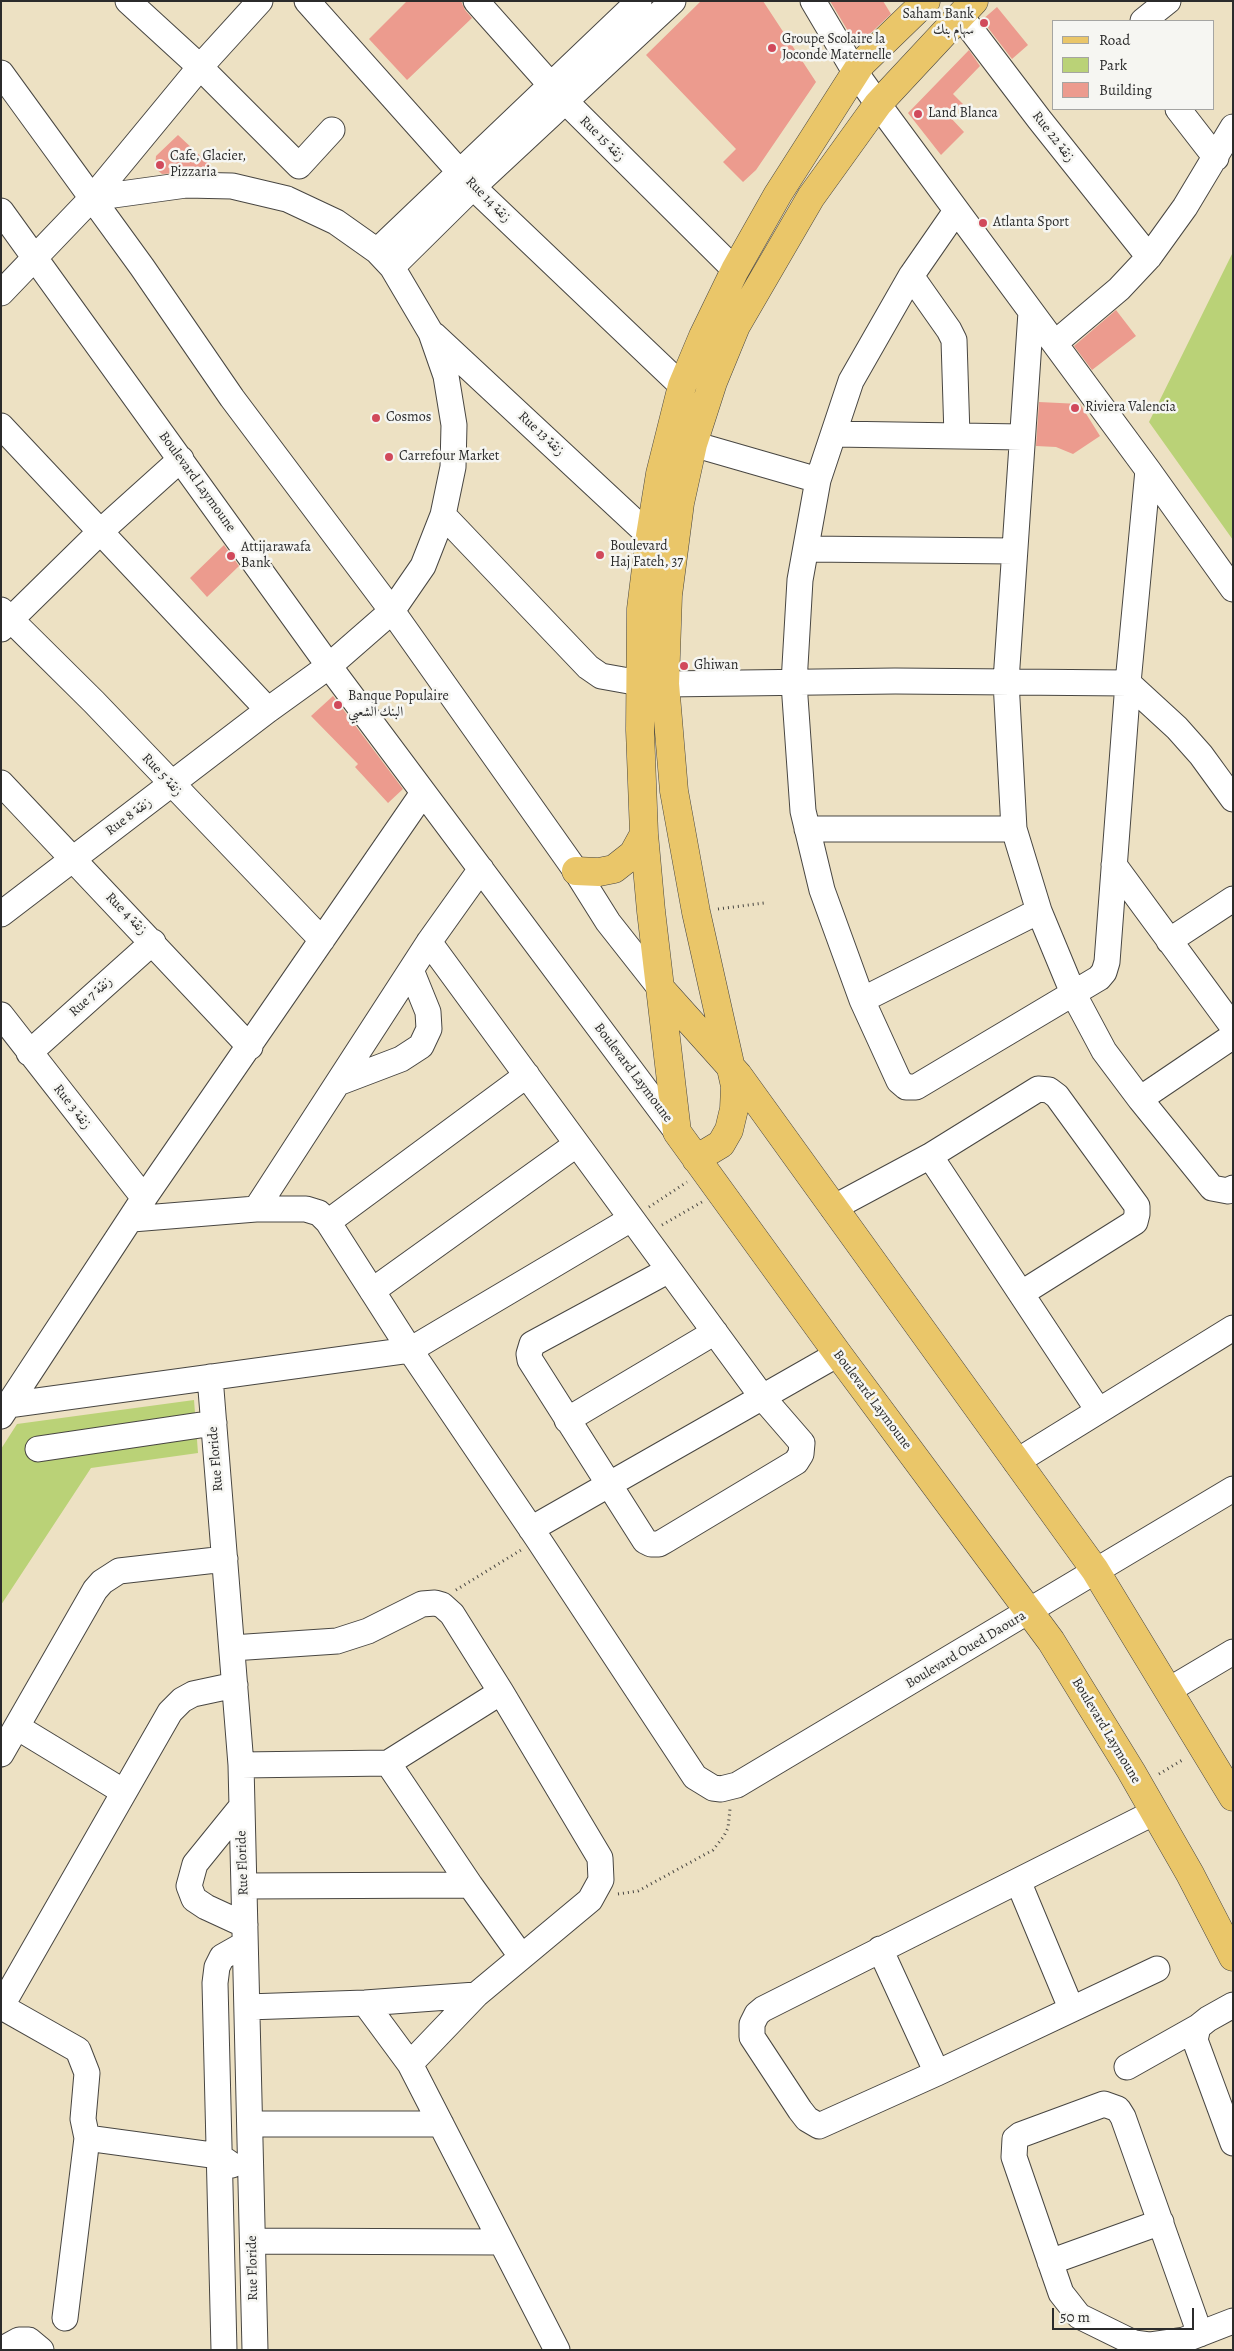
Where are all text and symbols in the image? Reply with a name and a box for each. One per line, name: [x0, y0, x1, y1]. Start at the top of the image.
place label: Saham Bank سهام بنك: [902, 7, 974, 40]
marker: Saham Bank سهام بنك: [978, 17, 990, 29]
legend: [1052, 20, 1214, 110]
text: Road: [1099, 30, 1130, 50]
place label: Groupe Scolaire la Joconde Maternelle: [782, 32, 891, 64]
marker: Groupe Scolaire la Joconde Maternelle: [766, 42, 778, 54]
text: Park: [1099, 55, 1127, 75]
text: Building: [1099, 80, 1152, 100]
place label: Land Blanca: [928, 106, 998, 122]
marker: Land Blanca: [912, 108, 924, 120]
street label: Rue 22 زنقة: [1028, 108, 1078, 166]
street label: Rue 15 زنقة: [576, 113, 628, 165]
place label: Cafe, Glacier, Pizzaria: [170, 149, 246, 182]
marker: Cafe, Glacier, Pizzaria: [154, 159, 166, 171]
street label: Rue 14 زنقة: [462, 174, 514, 226]
place label: Atlanta Sport: [993, 215, 1069, 231]
marker: Atlanta Sport: [977, 217, 989, 229]
place label: Riviera Valencia: [1085, 400, 1176, 416]
marker: Riviera Valencia: [1069, 402, 1081, 414]
street label: Rue 13 زنقة: [514, 408, 568, 460]
place label: Cosmos: [386, 410, 431, 426]
marker: Cosmos: [370, 412, 382, 424]
street label: Boulevard Laymoune: [155, 428, 239, 536]
place label: Carrefour Market: [399, 449, 499, 465]
marker: Carrefour Market: [383, 451, 395, 463]
place label: Boulevard Haj Fateh, 37: [610, 539, 683, 572]
place label: Attijarawafa Bank: [241, 540, 311, 572]
marker: Boulevard Haj Fateh, 37: [594, 549, 606, 561]
marker: Attijarawafa Bank: [225, 550, 237, 562]
place label: Ghiwan: [694, 658, 738, 674]
marker: Ghiwan: [678, 660, 690, 672]
place label: Banque Populaire البنك الشعبي: [348, 689, 449, 722]
marker: Banque Populaire البنك الشعبي: [332, 699, 344, 711]
street label: Rue 5 زنقة: [138, 750, 186, 800]
street label: Rue 8 زنقة: [103, 794, 155, 840]
street label: Rue 4 زنقة: [102, 889, 150, 939]
street label: Rue 7 زنقة: [66, 973, 116, 1021]
street label: Boulevard Laymoune: [590, 1020, 676, 1126]
street label: Rue 3 زنقة: [49, 1081, 95, 1133]
street label: Boulevard Laymoune: [829, 1347, 915, 1453]
street label: Rue Floride: [205, 1426, 227, 1492]
street label: Boulevard Oued Daoura: [903, 1608, 1029, 1692]
street label: Boulevard Laymoune: [1068, 1675, 1144, 1787]
street label: Rue Floride: [233, 1830, 253, 1896]
street label: Rue Floride: [244, 2235, 262, 2301]
scale bar: [1054, 2298, 1196, 2330]
text: 50 m: [1060, 2307, 1090, 2327]

